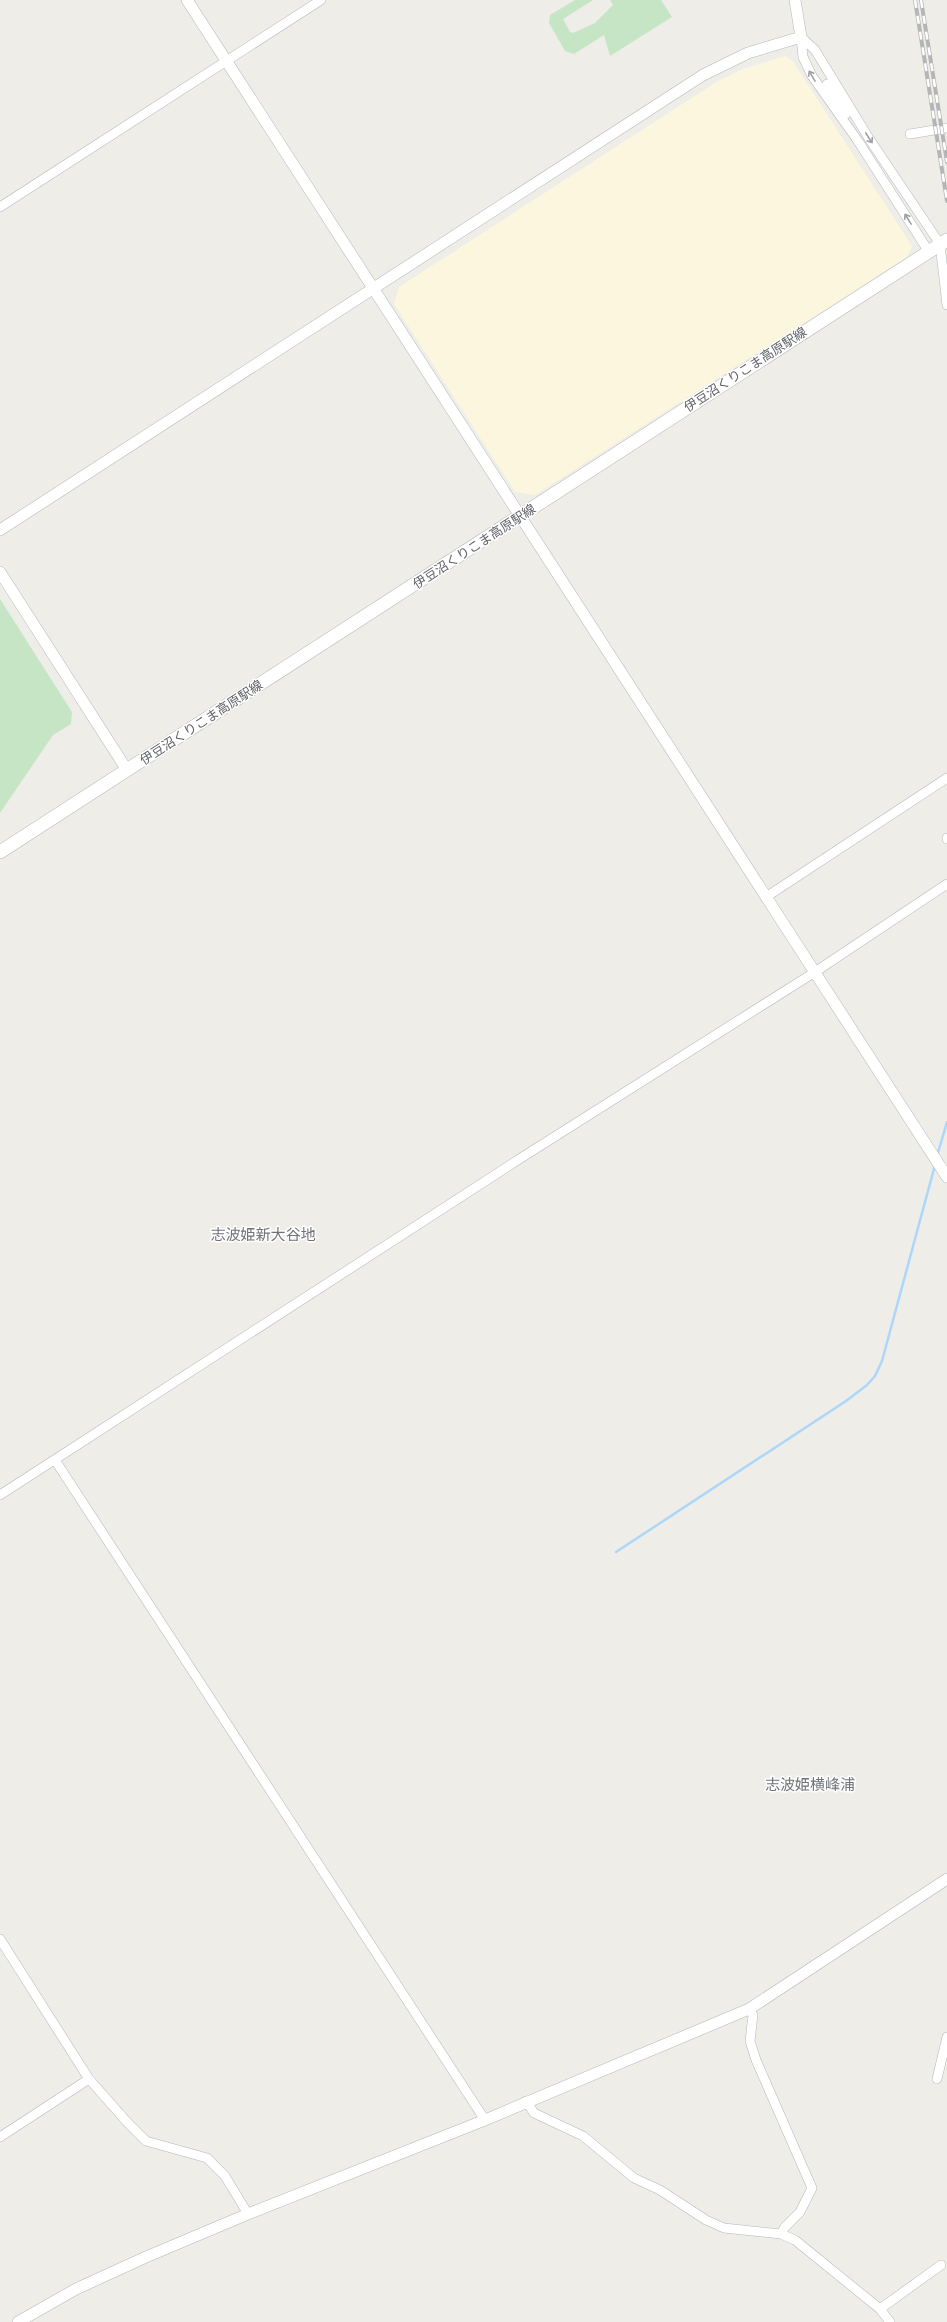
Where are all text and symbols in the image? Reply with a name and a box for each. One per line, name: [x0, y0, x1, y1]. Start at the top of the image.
one-way arrow: [808, 70, 816, 82]
one-way arrow: [865, 133, 873, 144]
one-way arrow: [904, 213, 912, 224]
street label: 伊豆沼くりこま高原駅線: [681, 323, 809, 415]
street label: 伊豆沼くりこま高原駅線: [410, 500, 538, 592]
street label: 伊豆沼くりこま高原駅線: [137, 676, 265, 768]
district label: 志波姫新大谷地: [210, 1226, 316, 1244]
district label: 志波姫横峰浦: [765, 1776, 855, 1794]

